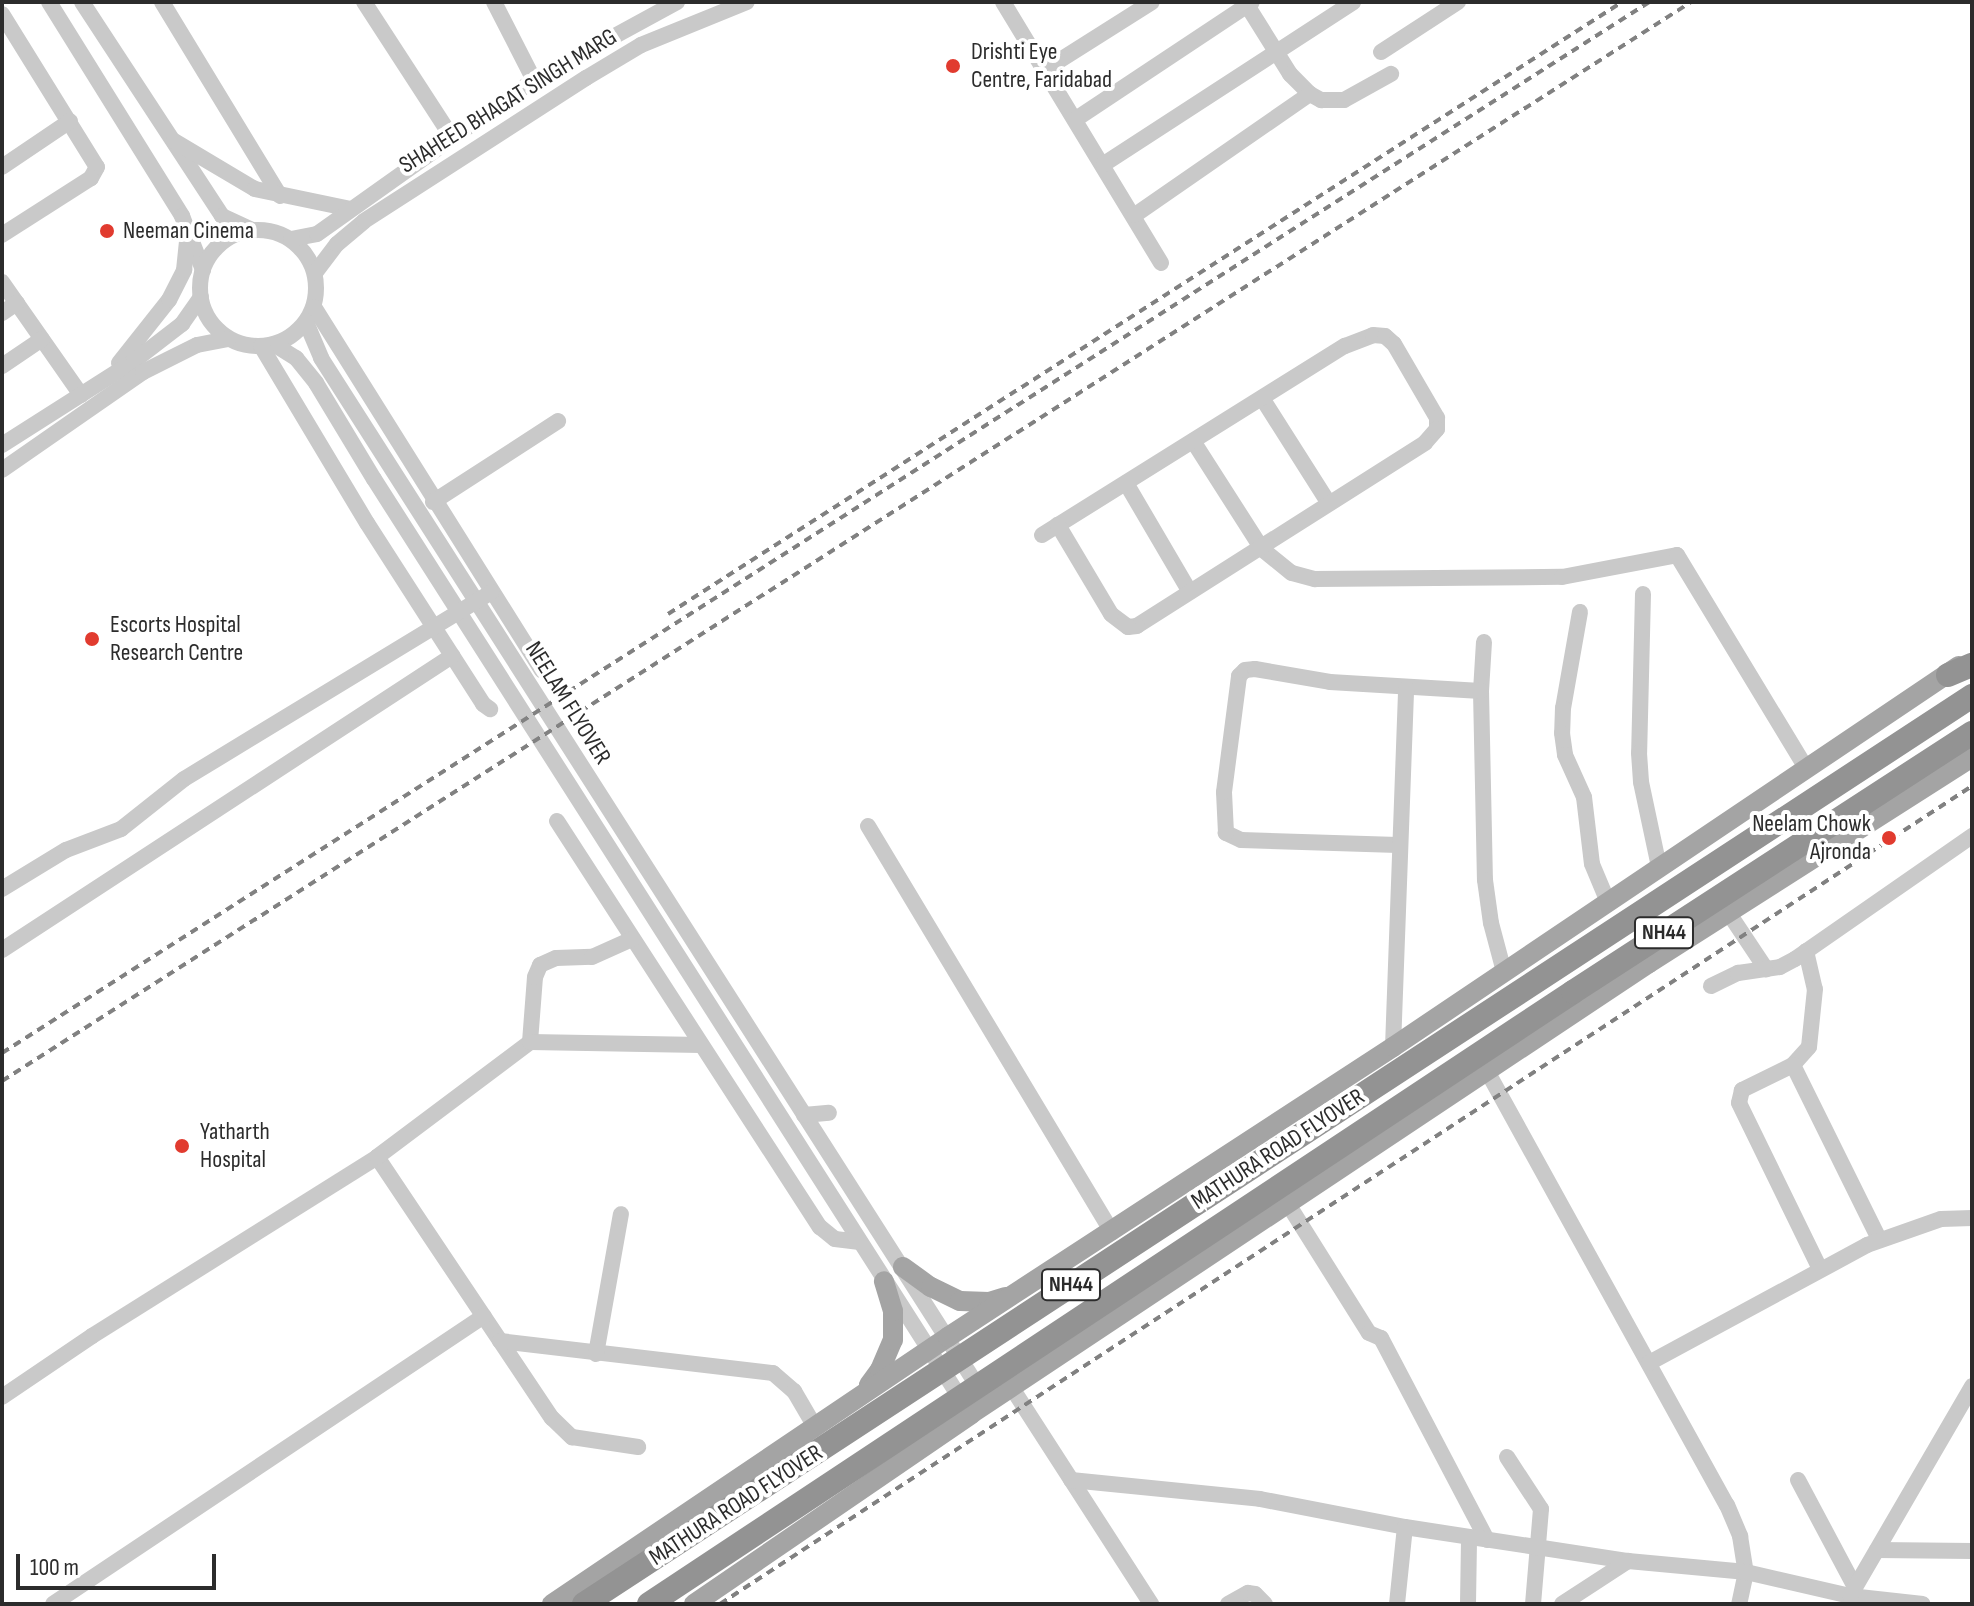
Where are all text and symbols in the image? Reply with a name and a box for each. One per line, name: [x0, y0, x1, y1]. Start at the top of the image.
street label: SHAHEED BHAGAT SINGH MARG: [394, 22, 622, 180]
place label: Drishti Eye Centre, Faridabad: [971, 38, 1112, 94]
marker: Drishti Eye Centre, Faridabad: [942, 55, 964, 77]
place label: Neeman Cinema: [123, 217, 254, 245]
marker: Neeman Cinema: [98, 222, 116, 240]
place label: Escorts Hospital Research Centre: [110, 611, 243, 667]
marker: Escorts Hospital Research Centre: [81, 628, 103, 650]
street label: NEELAM FLYOVER: [519, 636, 617, 770]
place label: Neelam Chowk Ajronda: [1752, 810, 1871, 866]
marker: Neelam Chowk Ajronda: [1878, 827, 1900, 849]
road number: NH44: [1632, 915, 1696, 951]
street label: MATHURA ROAD FLYOVER: [1186, 1082, 1370, 1216]
place label: Yatharth Hospital: [200, 1118, 270, 1174]
marker: Yatharth Hospital: [171, 1135, 193, 1157]
road number: NH44: [1039, 1267, 1103, 1303]
street label: MATHURA ROAD FLYOVER: [644, 1438, 828, 1572]
scale bar: [20, 1538, 220, 1588]
text: 100 m: [30, 1553, 79, 1582]

